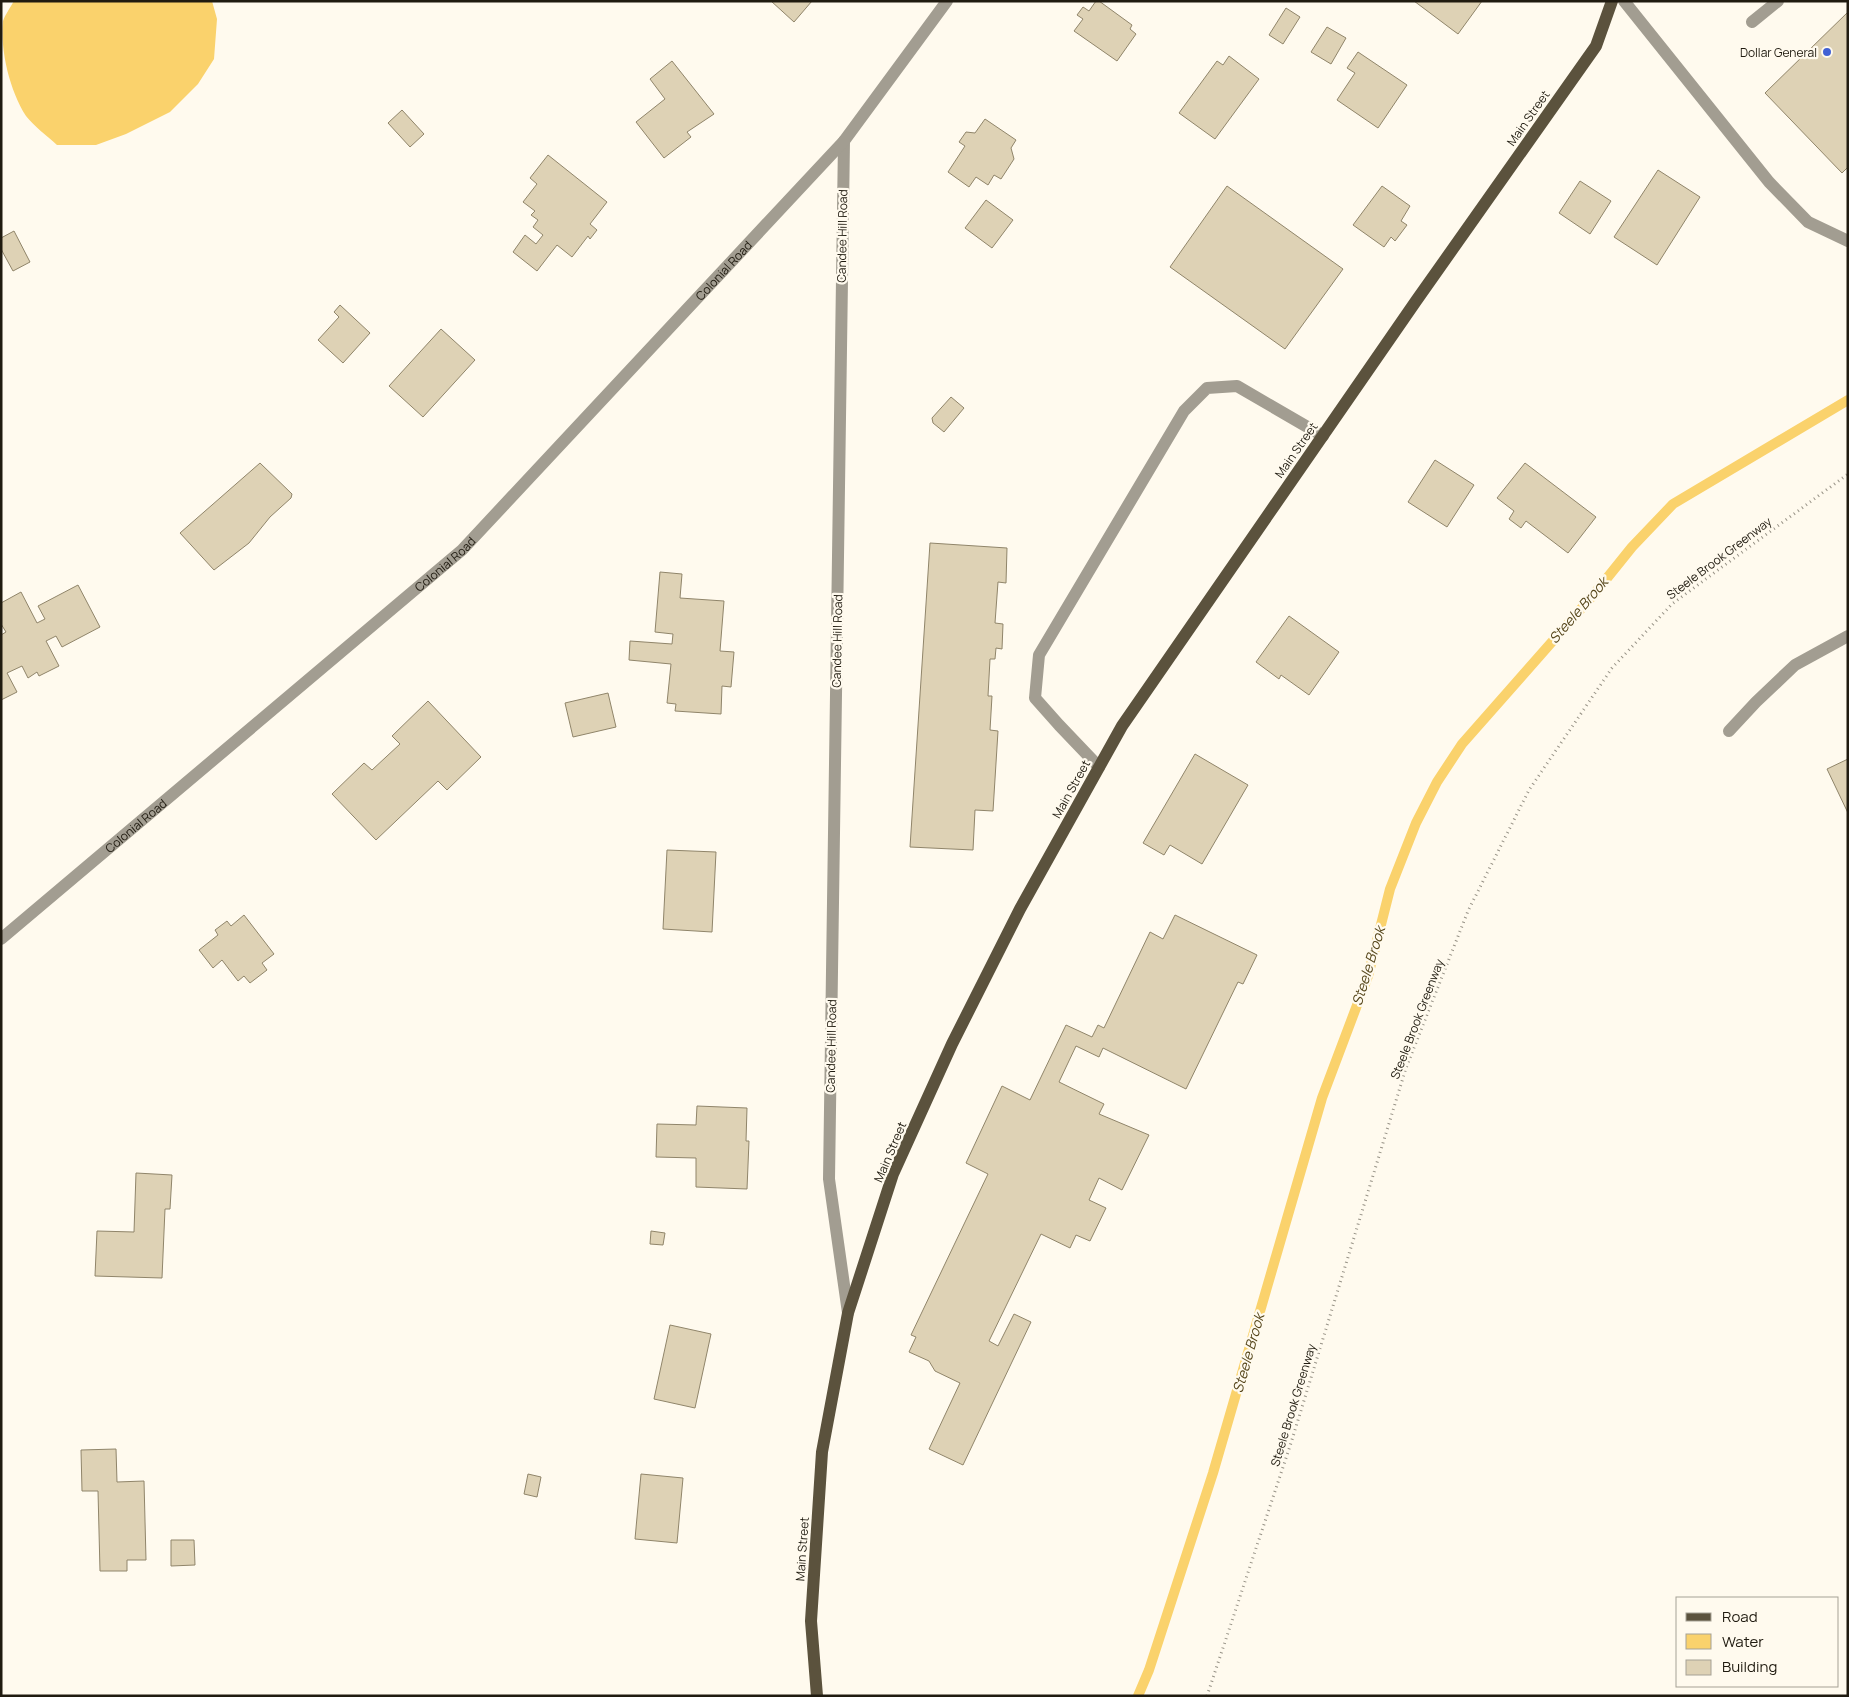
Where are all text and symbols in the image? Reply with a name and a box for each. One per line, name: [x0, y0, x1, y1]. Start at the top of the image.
place label: Dollar General: [1740, 44, 1817, 61]
marker: Dollar General: [1821, 46, 1833, 58]
street label: Main Street: [1503, 87, 1554, 149]
street label: Candee Hill Road: [833, 189, 851, 283]
street label: Colonial Road: [691, 237, 755, 304]
street label: Main Street: [1271, 419, 1322, 481]
street label: Steele Brook Greenway: [1663, 512, 1776, 603]
street label: Colonial Road: [411, 533, 479, 595]
water label: Steele Brook: [1544, 571, 1613, 647]
street label: Candee Hill Road: [828, 594, 846, 688]
street label: Main Street: [1048, 757, 1094, 821]
street label: Colonial Road: [101, 795, 170, 856]
water label: Steele Brook: [1347, 922, 1390, 1008]
street label: Steele Brook Greenway: [1386, 956, 1448, 1082]
street label: Candee Hill Road: [822, 999, 840, 1093]
street label: Main Street: [870, 1119, 910, 1185]
water label: Steele Brook: [1228, 1309, 1269, 1395]
street label: Steele Brook Greenway: [1266, 1341, 1320, 1468]
street label: Main Street: [791, 1516, 813, 1582]
legend: [1676, 1597, 1839, 1687]
text: Road: [1722, 1606, 1758, 1627]
text: Water: [1722, 1631, 1764, 1652]
text: Building: [1722, 1656, 1777, 1677]

